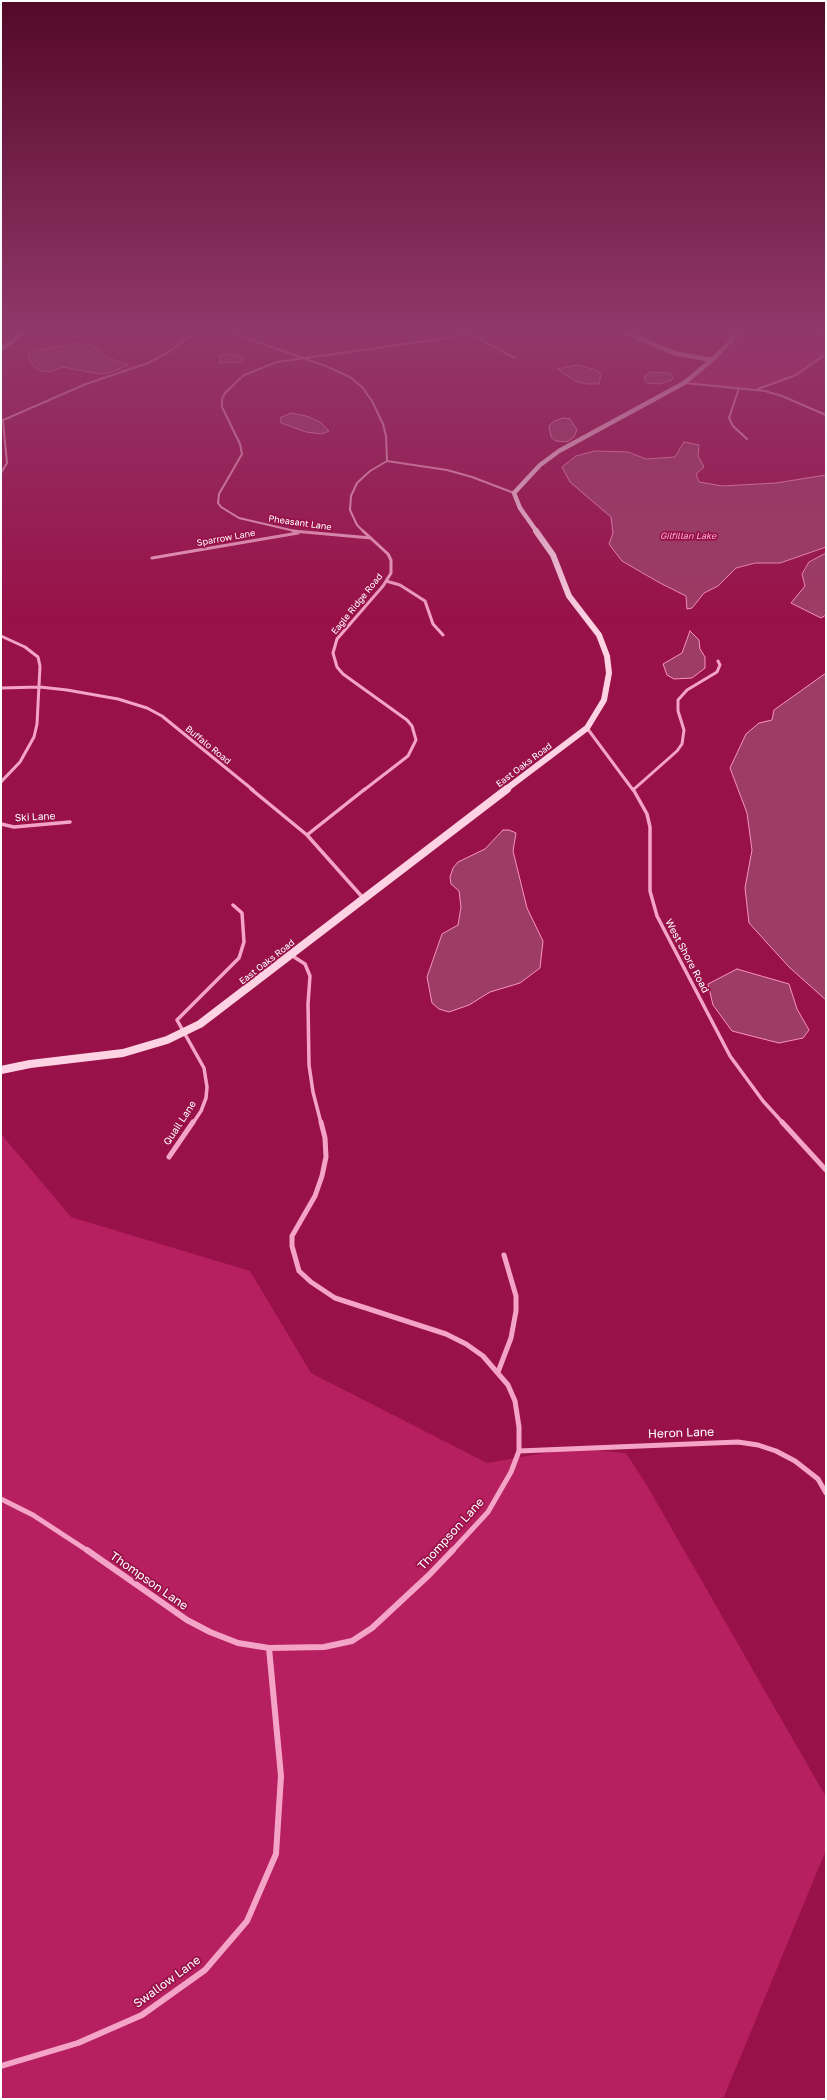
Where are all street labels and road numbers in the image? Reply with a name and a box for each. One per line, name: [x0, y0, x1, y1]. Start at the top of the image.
street label: Pheasant Lane: [268, 513, 332, 533]
street label: Sparrow Lane: [196, 528, 256, 548]
street label: Eagle Ridge Road: [329, 571, 385, 637]
street label: Buffalo Road: [183, 723, 233, 767]
street label: East Oaks Road: [494, 741, 554, 789]
street label: Ski Lane: [14, 810, 56, 824]
street label: West Shore Road: [662, 917, 712, 995]
street label: East Oaks Road: [237, 937, 297, 987]
street label: Quail Lane: [161, 1098, 199, 1148]
street label: Heron Lane: [648, 1425, 714, 1441]
street label: Thompson Lane: [415, 1495, 487, 1573]
street label: Thompson Lane: [107, 1549, 191, 1613]
street label: Swallow Lane: [131, 1953, 203, 2011]

